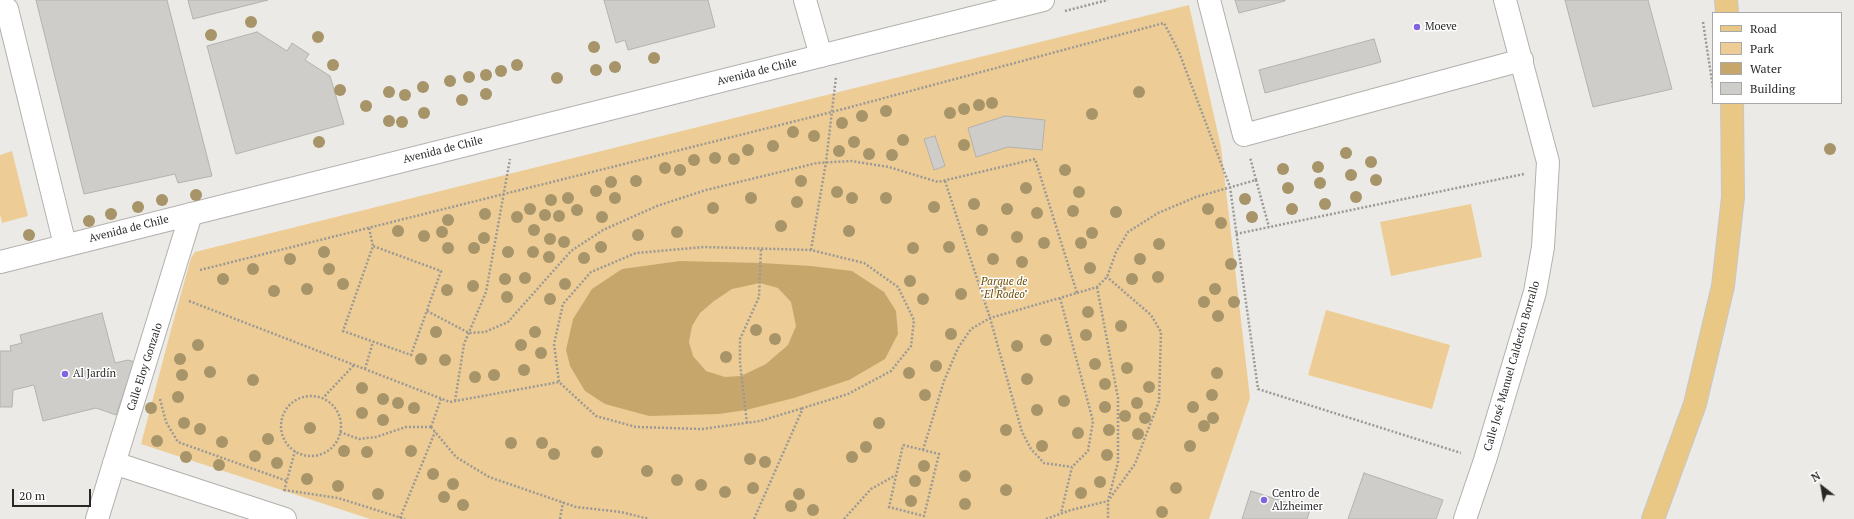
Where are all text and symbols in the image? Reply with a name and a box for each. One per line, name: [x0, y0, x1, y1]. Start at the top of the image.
legend: [1712, 12, 1842, 104]
place label: Moeve: [1425, 20, 1457, 34]
text: Road: [1750, 21, 1777, 36]
marker: Moeve: [1412, 22, 1422, 32]
text: Park: [1750, 41, 1774, 56]
street label: Avenida de Chile: [716, 56, 798, 88]
text: Water: [1750, 61, 1782, 76]
text: Building: [1750, 81, 1795, 96]
street label: Avenida de Chile: [402, 134, 484, 166]
street label: Avenida de Chile: [88, 213, 170, 245]
park label: Parque de "El Rodeo": [980, 275, 1028, 301]
street label: Calle José Manuel Calderón Borrallo: [1481, 279, 1543, 453]
street label: Calle Eloy Gonzalo: [125, 321, 165, 413]
place label: Al Jardín: [73, 367, 116, 381]
marker: Al Jardín: [60, 369, 70, 379]
north arrow: [1802, 467, 1842, 507]
text: N: [1809, 469, 1823, 485]
scale bar: [14, 481, 93, 507]
place label: Centro de Alzheimer: [1272, 487, 1323, 513]
text: 20 m: [19, 488, 45, 503]
marker: Centro de Alzheimer: [1259, 495, 1269, 505]

